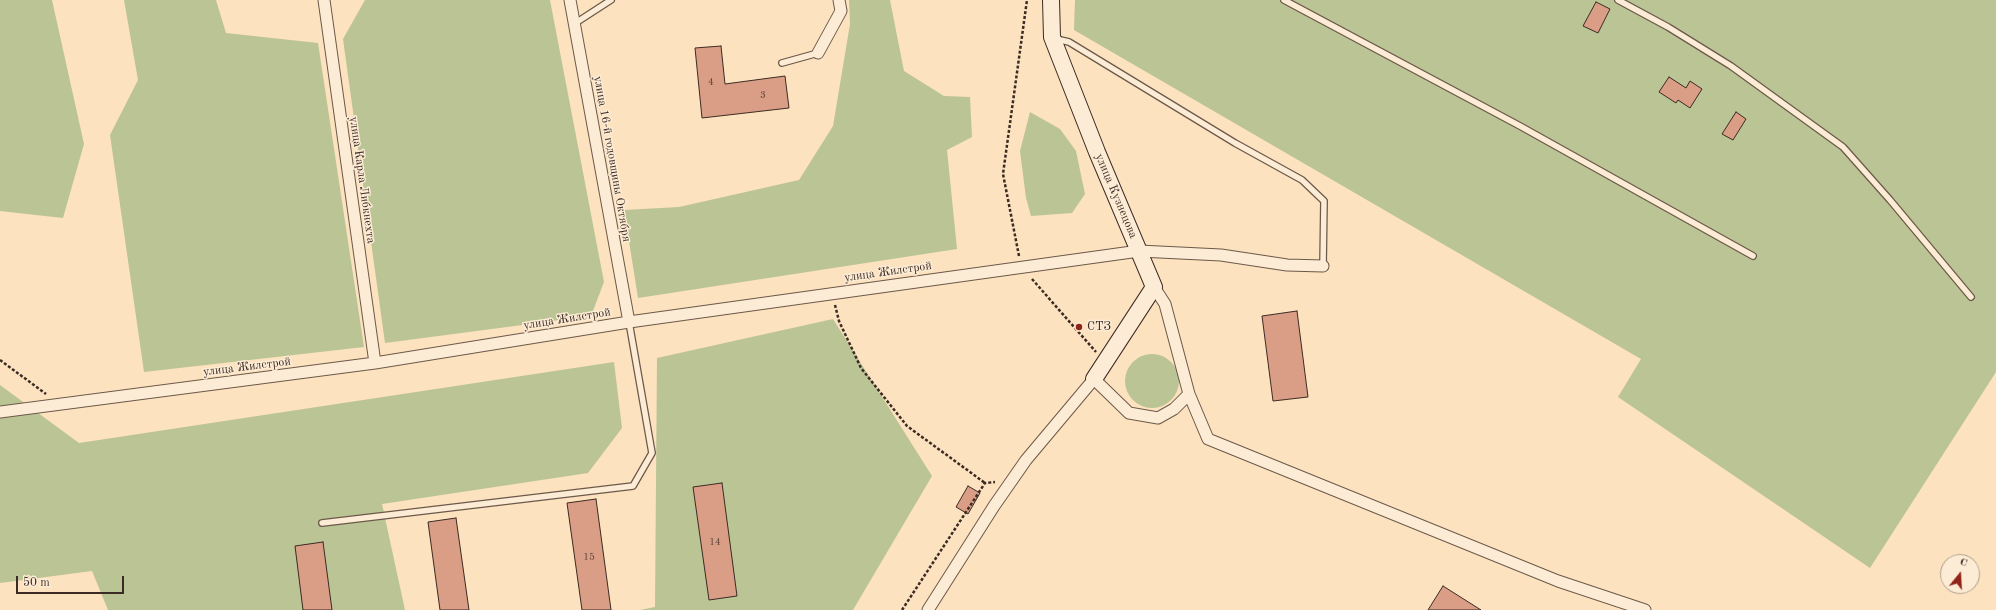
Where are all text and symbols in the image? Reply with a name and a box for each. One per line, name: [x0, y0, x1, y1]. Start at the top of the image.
street label: улица 16-й годовщины Октября: [590, 75, 634, 243]
house number: 4: [708, 76, 714, 88]
house number: 3: [760, 89, 766, 101]
street label: улица Карла Либкнехта: [346, 116, 378, 244]
street label: улица Кузнецова: [1092, 151, 1140, 241]
street label: улица Жилстрой: [843, 259, 933, 285]
street label: улица Жилстрой: [522, 305, 612, 333]
place label: СТЗ: [1087, 320, 1111, 334]
marker: СТЗ: [1074, 322, 1084, 332]
street label: улица Жилстрой: [202, 354, 292, 380]
house number: 14: [709, 536, 721, 548]
house number: 15: [583, 551, 595, 563]
north arrow: [1940, 554, 1980, 594]
text: С: [1958, 557, 1969, 569]
scale bar: [18, 568, 126, 594]
text: 50 m: [23, 577, 50, 589]

